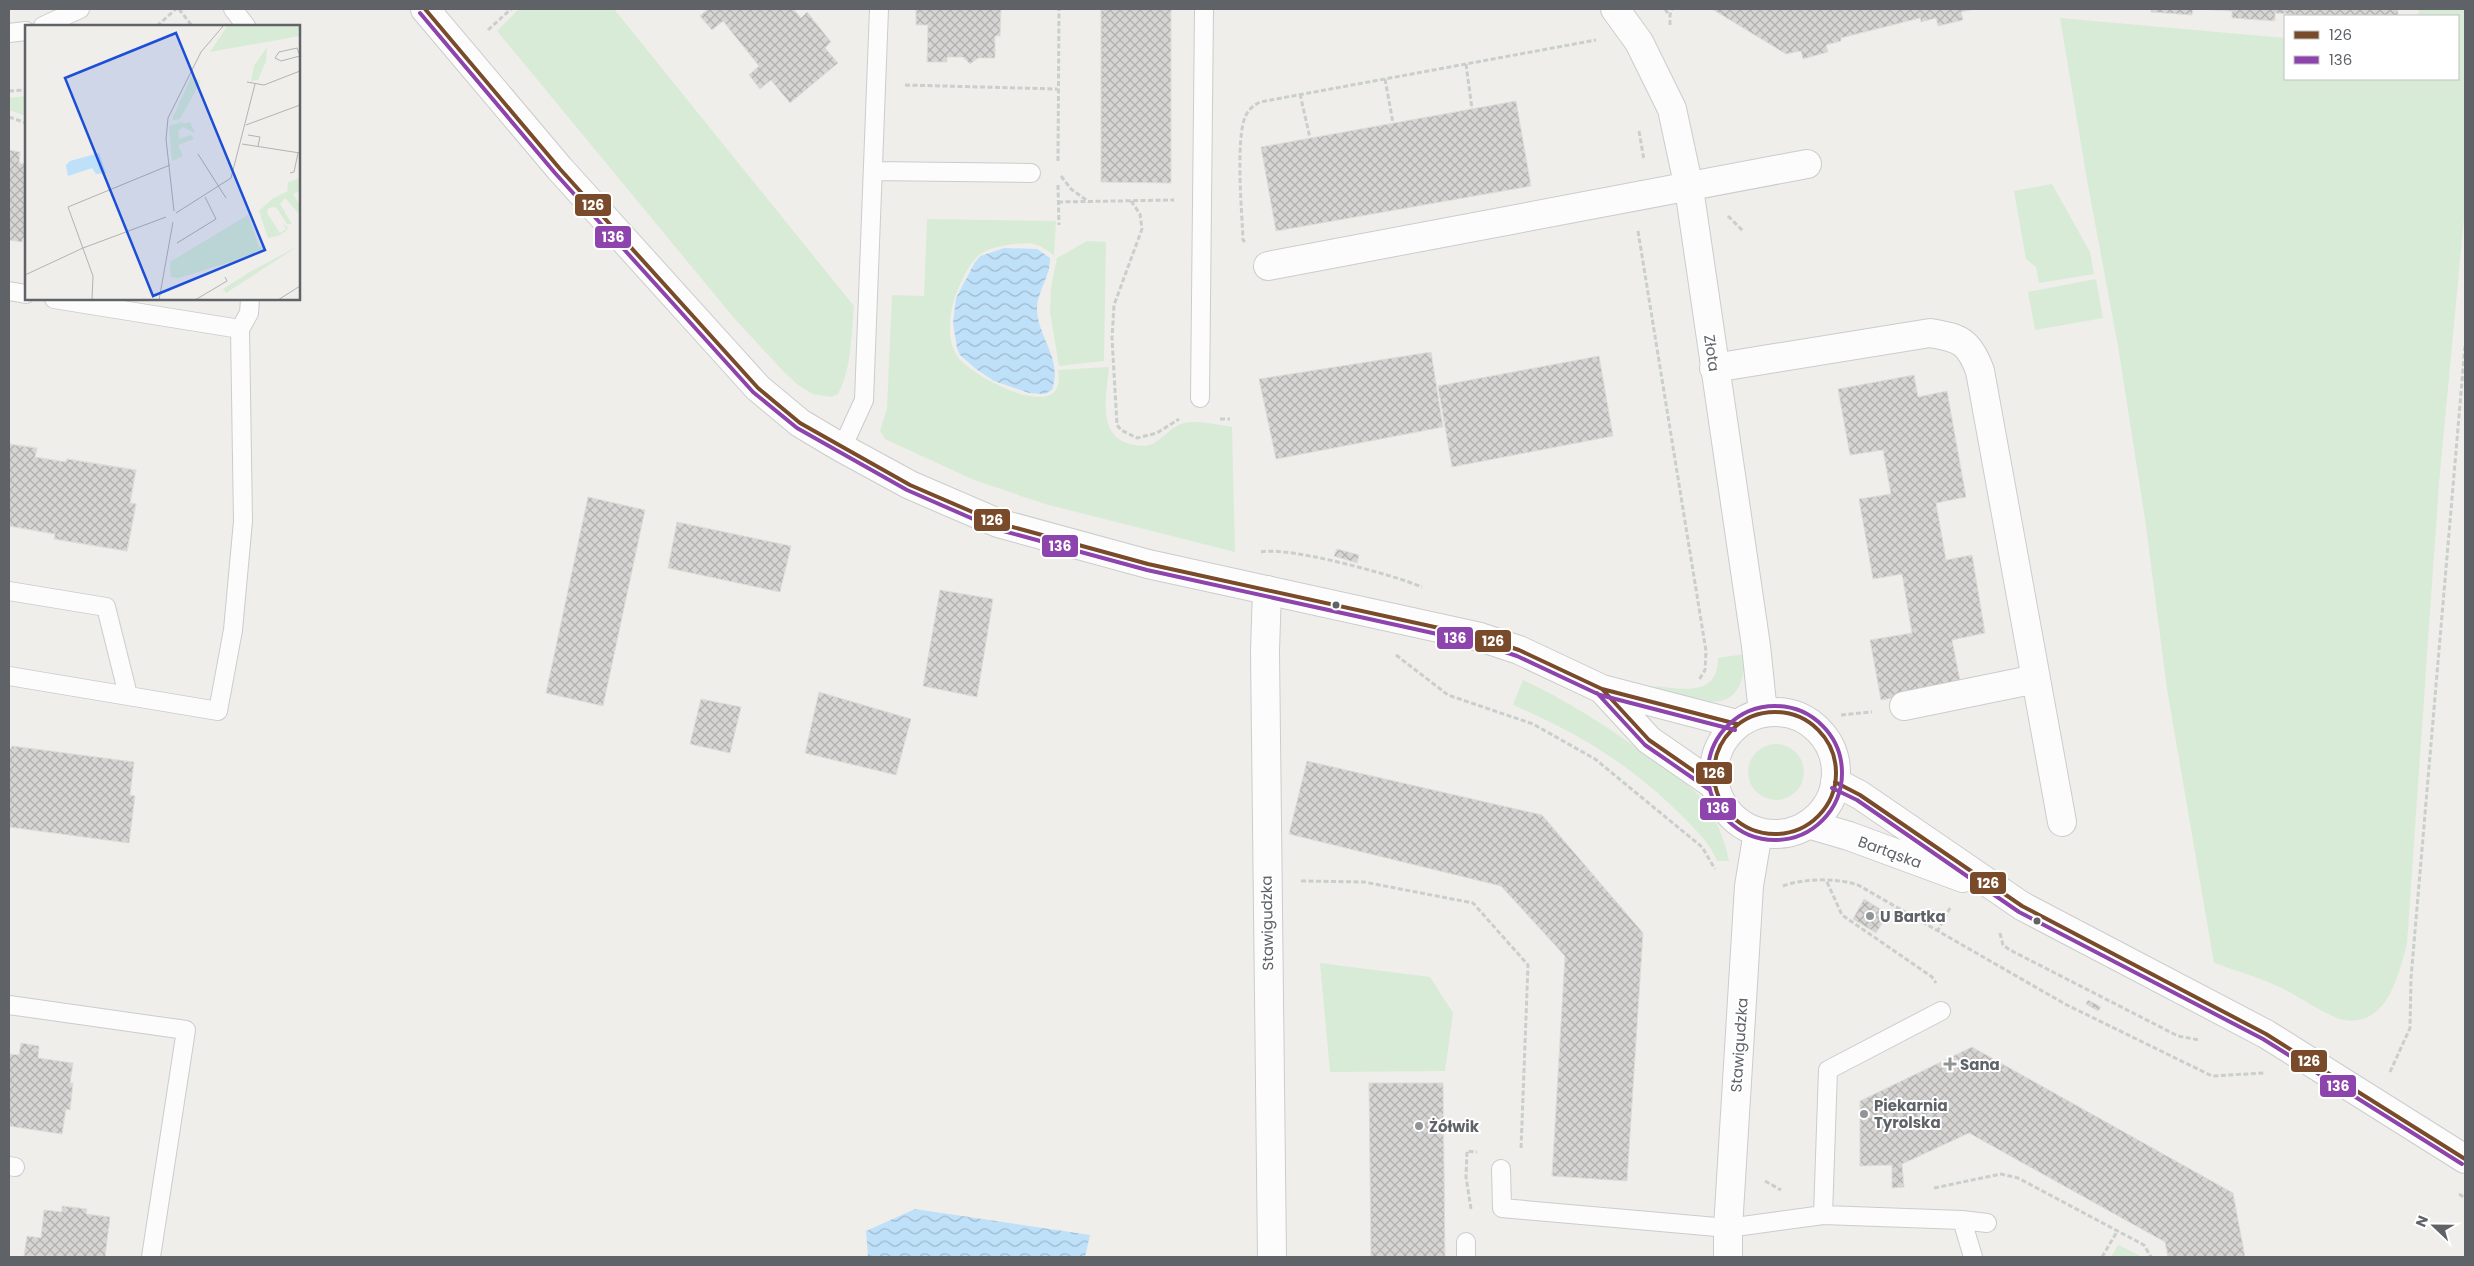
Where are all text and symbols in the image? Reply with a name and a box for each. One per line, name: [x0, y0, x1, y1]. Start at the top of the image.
legend: [2284, 15, 2459, 80]
text: 126: [2329, 24, 2352, 45]
inset map: [25, 25, 300, 300]
text: 136: [2329, 49, 2352, 70]
line badge: 126: [574, 193, 612, 217]
text: 126: [582, 195, 604, 215]
line badge: 136: [594, 225, 632, 249]
text: 136: [602, 227, 624, 247]
street label: Złota: [1699, 333, 1725, 373]
line badge: 126: [973, 508, 1011, 532]
text: 126: [981, 510, 1003, 530]
line badge: 136: [1041, 534, 1079, 558]
text: 136: [1049, 536, 1071, 556]
unlabelled marker: [1331, 600, 1341, 610]
line badge: 136: [1436, 626, 1474, 650]
text: 136: [1444, 628, 1466, 648]
line badge: 126: [1474, 629, 1512, 653]
text: 126: [1482, 631, 1504, 651]
line badge: 126: [1695, 761, 1733, 785]
text: 126: [1703, 763, 1725, 783]
line badge: 136: [1699, 797, 1737, 821]
text: 136: [1707, 798, 1729, 818]
street label: Bartąska: [1855, 831, 1925, 873]
line badge: 126: [1969, 871, 2007, 895]
text: 126: [1977, 873, 1999, 893]
street label: Stawigudzka: [1256, 875, 1278, 971]
place label: U Bartka: [1880, 906, 1946, 927]
marker: U Bartka: [1864, 910, 1876, 922]
unlabelled marker: [2032, 916, 2042, 926]
street label: Stawigudzka: [1725, 997, 1753, 1093]
line badge: 126: [2290, 1049, 2328, 1073]
text: 126: [2298, 1051, 2320, 1071]
place label: Sana: [1960, 1054, 2000, 1075]
marker: Sana: [1944, 1058, 1956, 1070]
line badge: 136: [2319, 1074, 2357, 1098]
text: 136: [2327, 1076, 2349, 1096]
place label: Piekarnia Tyrolska: [1874, 1095, 1948, 1133]
marker: Piekarnia Tyrolska: [1858, 1108, 1870, 1120]
place label: Żółwik: [1429, 1116, 1480, 1137]
marker: Żółwik: [1413, 1120, 1425, 1132]
north arrow: [2409, 1201, 2459, 1251]
text: N: [2411, 1213, 2433, 1230]

